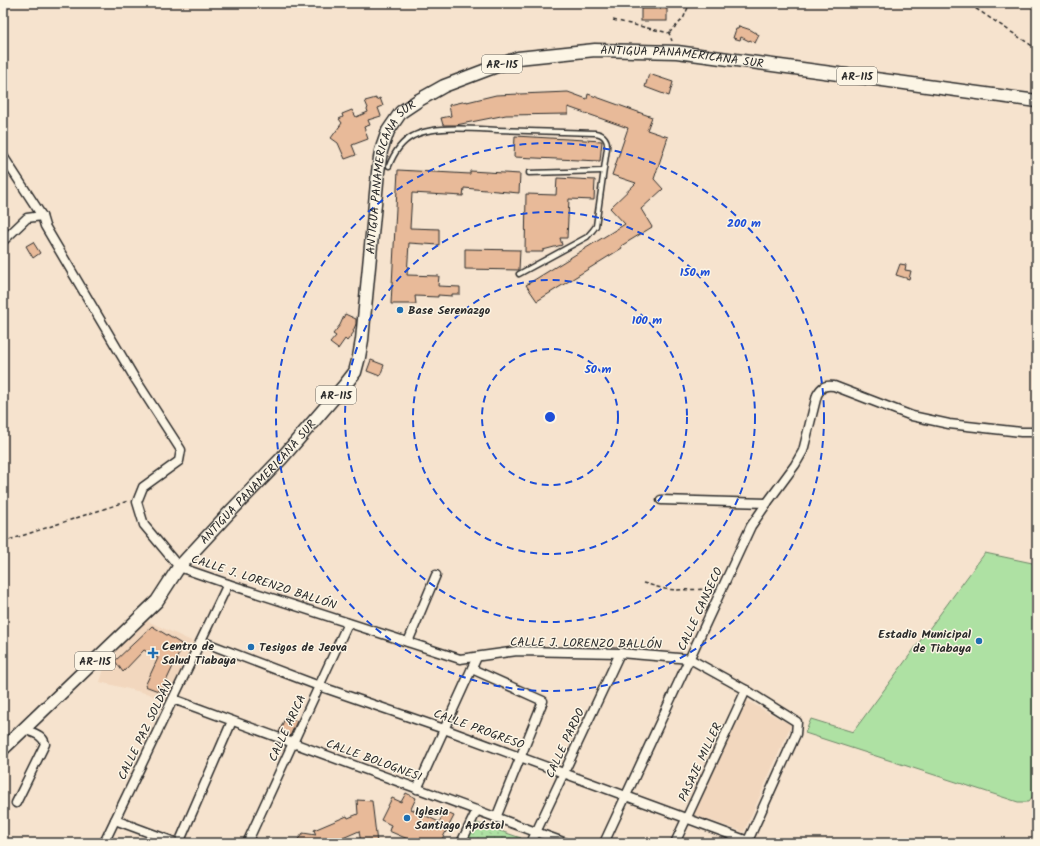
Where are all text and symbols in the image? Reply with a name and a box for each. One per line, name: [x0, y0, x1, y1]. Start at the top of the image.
street label: ANTIGUA PANAMERICANA SUR: [600, 41, 765, 74]
road number: AR-115: [482, 55, 522, 73]
road number: AR-115: [837, 67, 877, 85]
street label: ANTIGUA PANAMERICANA SUR: [361, 96, 420, 255]
text: 200 m: [727, 214, 761, 233]
text: 150 m: [680, 263, 710, 282]
place label: Base Serenazgo: [408, 301, 491, 320]
marker: Base Serenazgo: [395, 305, 405, 315]
text: 100 m: [632, 311, 662, 330]
text: 50 m: [584, 360, 612, 379]
road number: AR-115: [316, 386, 356, 404]
centre of rings: [543, 410, 557, 424]
street label: ANTIGUA PANAMERICANA SUR: [195, 416, 321, 549]
street label: CALLE J. LORENZO BALLÓN: [189, 550, 339, 615]
street label: CALLE CANSECO: [673, 564, 728, 654]
place label: Estadio Municipal de Tiabaya: [878, 625, 972, 658]
street label: CALLE J. LORENZO BALLÓN: [510, 633, 662, 654]
marker: Estadio Municipal de Tiabaya: [974, 636, 984, 646]
place label: Centro de Salud Tiabaya: [162, 637, 236, 670]
place label: Tesigos de Jeova: [259, 638, 347, 657]
marker: Tesigos de Jeova: [246, 642, 256, 652]
marker: Centro de Salud Tiabaya: [147, 647, 159, 659]
road number: AR-115: [75, 652, 115, 670]
street label: CALLE PAZ SOLDÁN: [113, 677, 178, 783]
street label: CALLE ARICA: [264, 692, 311, 765]
street label: CALLE PROGRESO: [431, 704, 528, 755]
street label: CALLE PARDO: [541, 704, 590, 781]
street label: PASAJE MILLER: [674, 720, 727, 805]
street label: CALLE BOLOGNESI: [323, 734, 425, 787]
place label: Iglesia Santiago Apóstol: [415, 802, 505, 835]
marker: Iglesia Santiago Apóstol: [402, 813, 412, 823]

